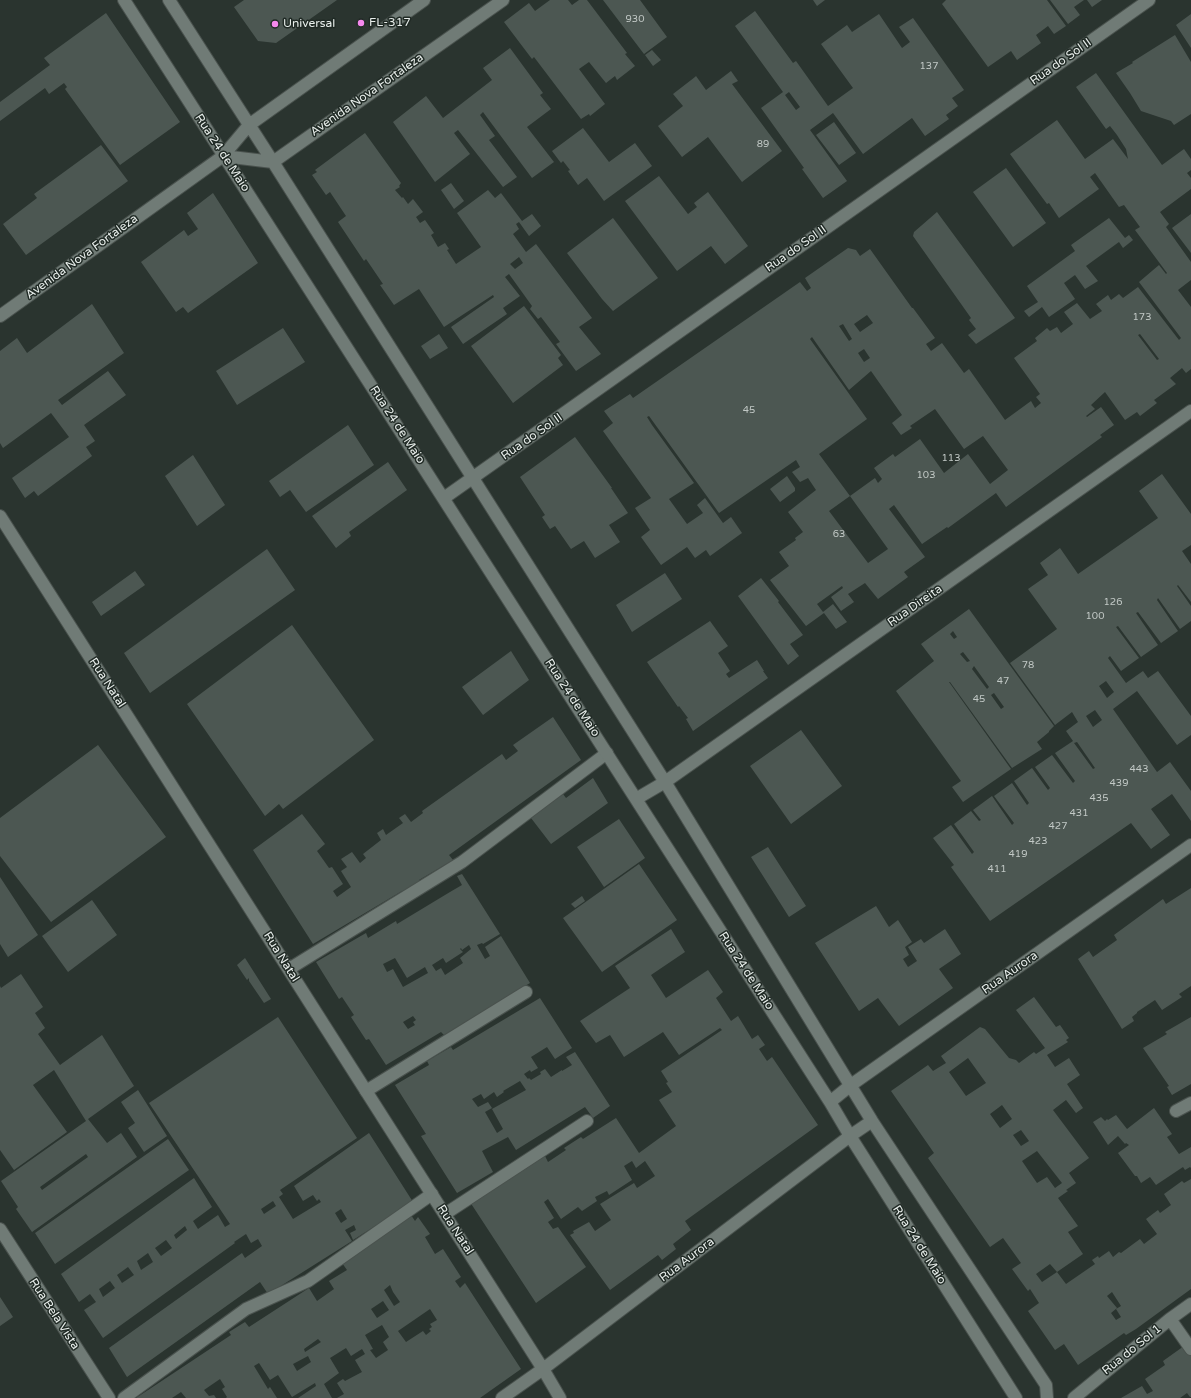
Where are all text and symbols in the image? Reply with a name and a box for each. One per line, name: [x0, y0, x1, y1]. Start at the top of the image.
house number: 930: [626, 13, 644, 25]
place label: FL-317: [369, 16, 411, 30]
place label: Universal: [283, 17, 335, 31]
marker: FL-317: [356, 18, 366, 28]
marker: Universal: [270, 19, 280, 29]
street label: Rua do Sol II: [1028, 36, 1094, 88]
street label: Avenida Nova Fortaleza: [308, 50, 426, 140]
house number: 137: [920, 60, 938, 72]
street label: Rua 24 de Maio: [191, 111, 253, 195]
house number: 89: [757, 138, 769, 150]
street label: Avenida Nova Fortaleza: [23, 212, 141, 302]
street label: Rua do Sol II: [763, 223, 829, 275]
house number: 173: [1133, 311, 1151, 323]
street label: Rua 24 de Maio: [366, 383, 428, 467]
house number: 45: [743, 404, 755, 416]
street label: Rua do Sol II: [499, 411, 565, 463]
house number: 113: [942, 452, 960, 464]
house number: 103: [917, 469, 935, 481]
house number: 63: [833, 528, 845, 540]
street label: Rua Direita: [885, 582, 945, 630]
house number: 126: [1104, 596, 1122, 608]
house number: 100: [1086, 610, 1104, 622]
street label: Rua Natal: [86, 655, 128, 711]
street label: Rua 24 de Maio: [541, 656, 603, 740]
house number: 78: [1022, 659, 1034, 671]
house number: 47: [997, 675, 1009, 687]
house number: 45: [973, 693, 985, 705]
house number: 443: [1130, 763, 1148, 775]
house number: 439: [1110, 777, 1128, 789]
house number: 435: [1090, 792, 1108, 804]
house number: 431: [1070, 807, 1088, 819]
house number: 427: [1049, 820, 1067, 832]
house number: 423: [1029, 835, 1047, 847]
house number: 419: [1009, 848, 1027, 860]
house number: 411: [988, 863, 1006, 875]
street label: Rua Natal: [260, 929, 302, 985]
street label: Rua 24 de Maio: [715, 929, 777, 1013]
street label: Rua Aurora: [979, 949, 1041, 997]
street label: Rua Natal: [434, 1202, 476, 1258]
street label: Rua 24 de Maio: [889, 1203, 949, 1287]
street label: Rua Aurora: [657, 1235, 717, 1285]
street label: Rua Bela Vista: [26, 1276, 82, 1352]
street label: Rua do Sol 1: [1099, 1322, 1165, 1378]

